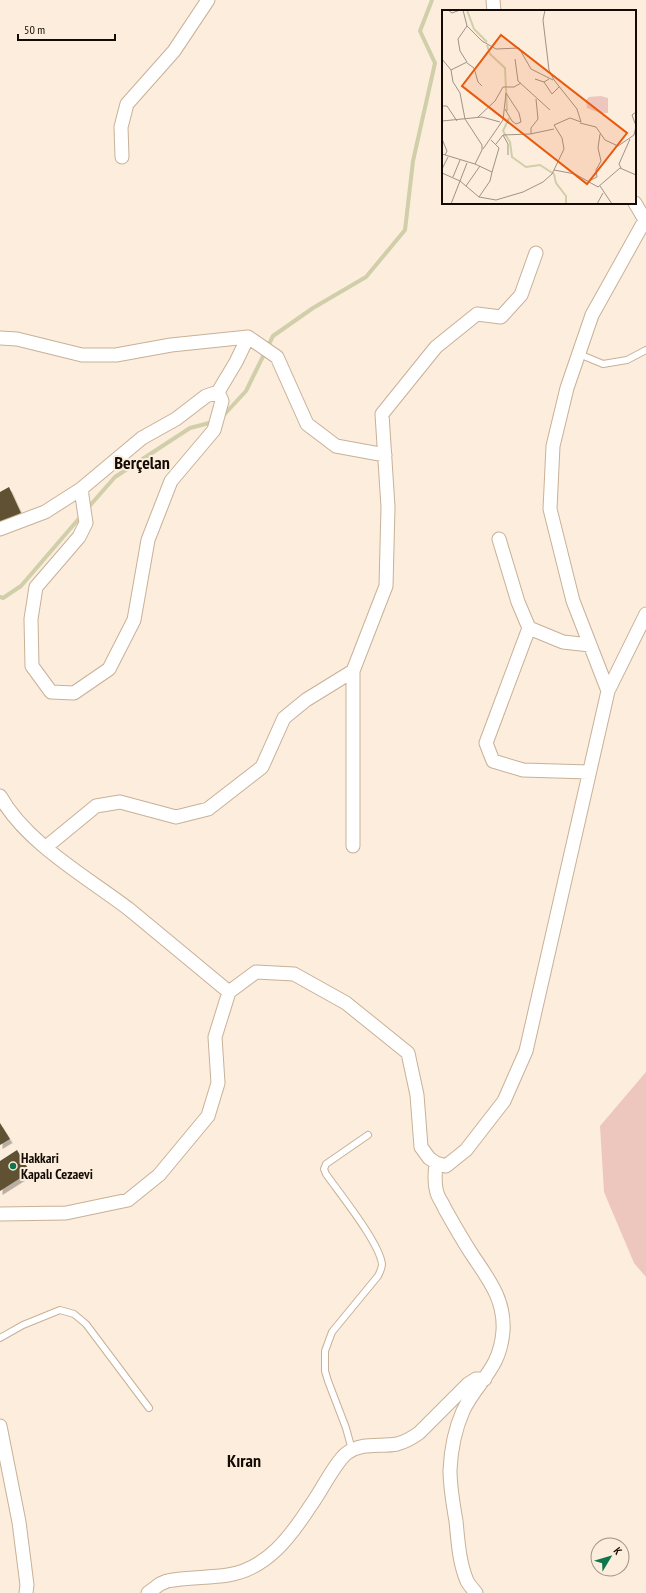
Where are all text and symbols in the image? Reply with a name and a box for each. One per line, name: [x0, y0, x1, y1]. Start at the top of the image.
inset map: [442, 10, 636, 204]
scale bar: [18, 16, 115, 42]
text: 50 m: [24, 22, 45, 37]
district label: Berçelan: [114, 451, 170, 474]
place label: Hakkari Kapalı Cezaevi: [21, 1149, 93, 1183]
marker: Hakkari Kapalı Cezaevi: [8, 1161, 18, 1171]
district label: Kıran: [227, 1449, 261, 1472]
north arrow: [590, 1537, 630, 1577]
text: K: [611, 1544, 625, 1558]

